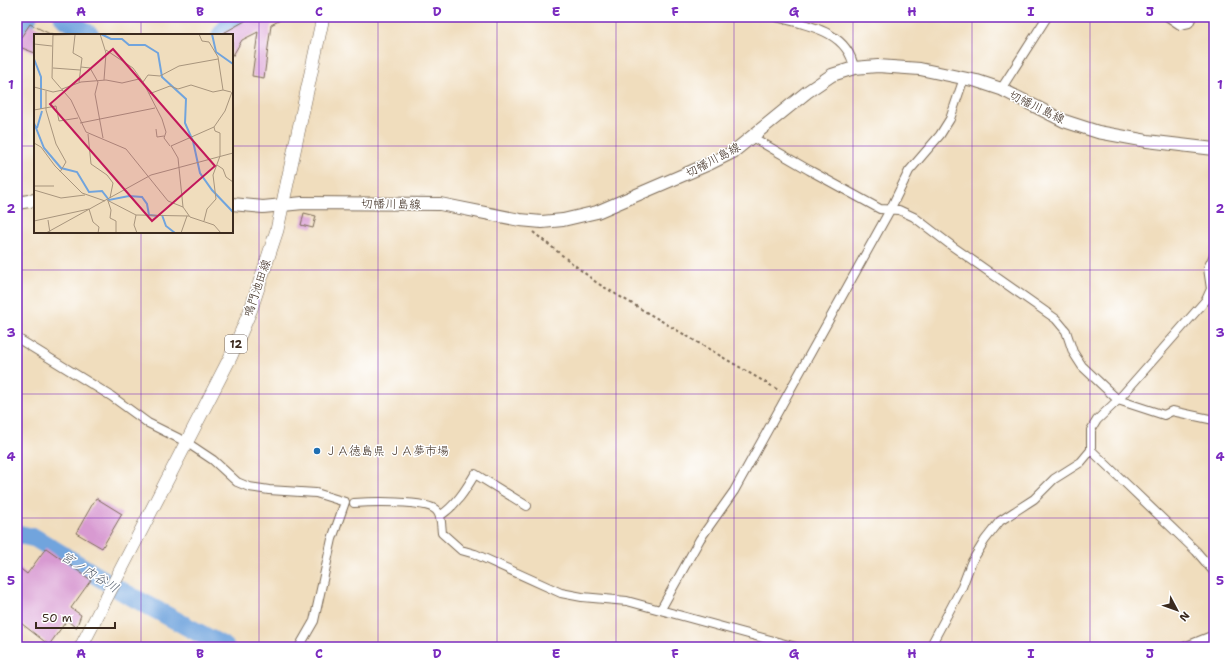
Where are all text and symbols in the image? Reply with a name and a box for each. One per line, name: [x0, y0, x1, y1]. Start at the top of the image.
text: A: [76, 3, 86, 20]
text: B: [196, 3, 204, 20]
text: C: [315, 3, 323, 20]
text: D: [432, 3, 442, 20]
text: E: [552, 3, 561, 20]
text: F: [671, 3, 679, 20]
text: G: [789, 3, 800, 20]
text: H: [907, 3, 917, 20]
text: I: [1027, 3, 1035, 20]
text: J: [1146, 3, 1154, 20]
inset map: [34, 34, 233, 233]
text: 1: [8, 76, 14, 93]
text: 1: [1217, 76, 1223, 93]
street label: 切幡川島線: [1007, 87, 1067, 127]
street label: 切幡川島線: [683, 139, 743, 181]
street label: 切幡川島線: [361, 195, 421, 213]
text: 2: [6, 200, 16, 217]
text: 2: [1215, 200, 1225, 217]
street label: 鳴門池田線: [240, 257, 274, 319]
text: 3: [6, 324, 16, 341]
text: 3: [1215, 324, 1225, 341]
road number: 12: [225, 335, 247, 353]
place label: ＪＡ徳島県 ＪＡ夢市場: [325, 443, 449, 459]
marker: ＪＡ徳島県 ＪＡ夢市場: [312, 446, 322, 456]
text: 4: [6, 448, 16, 465]
text: 4: [1215, 448, 1225, 465]
water label: 宮ノ内谷川: [58, 548, 122, 596]
text: 5: [7, 572, 15, 589]
text: 5: [1216, 572, 1224, 589]
north arrow: [1157, 590, 1197, 630]
scale bar: [36, 604, 115, 630]
text: N: [1175, 608, 1193, 625]
text: 50 m: [42, 610, 72, 626]
text: A: [76, 645, 86, 662]
text: B: [196, 645, 204, 662]
text: C: [315, 645, 323, 662]
text: D: [432, 645, 442, 662]
text: E: [552, 645, 561, 662]
text: F: [671, 645, 679, 662]
text: G: [789, 645, 800, 662]
text: H: [907, 645, 917, 662]
text: I: [1027, 645, 1035, 662]
text: J: [1146, 645, 1154, 662]

